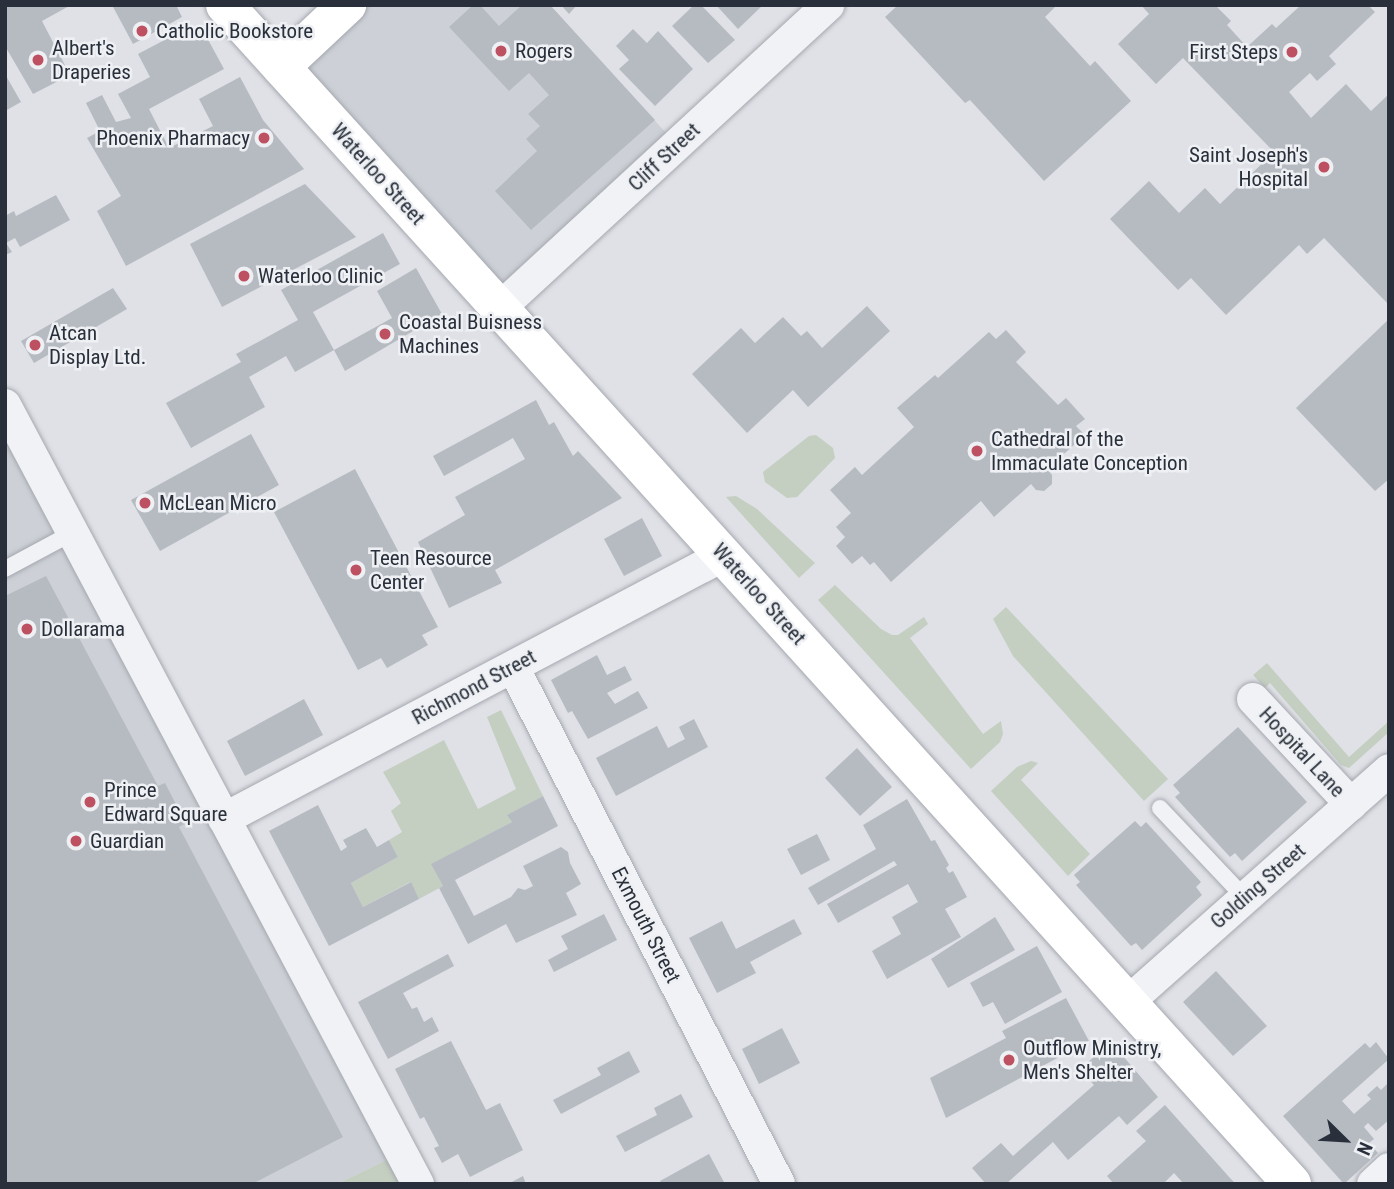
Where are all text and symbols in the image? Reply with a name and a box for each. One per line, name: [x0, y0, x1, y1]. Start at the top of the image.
place label: Catholic Bookstore: [156, 18, 313, 44]
marker: Catholic Bookstore: [134, 23, 150, 39]
place label: Albert's Draperies: [52, 35, 131, 85]
place label: Rogers: [515, 38, 573, 64]
place label: First Steps: [1189, 39, 1278, 65]
marker: Rogers: [493, 43, 509, 59]
marker: First Steps: [1284, 44, 1300, 60]
marker: Albert's Draperies: [30, 52, 46, 68]
street label: Cliff Street: [623, 117, 705, 197]
street label: Waterloo Street: [326, 118, 430, 230]
place label: Phoenix Pharmacy: [96, 125, 250, 151]
marker: Phoenix Pharmacy: [256, 130, 272, 146]
place label: Saint Joseph's Hospital: [1189, 142, 1308, 192]
marker: Saint Joseph's Hospital: [1314, 157, 1334, 177]
place label: Waterloo Clinic: [258, 263, 383, 289]
marker: Waterloo Clinic: [236, 268, 252, 284]
place label: Coastal Buisness Machines: [399, 309, 542, 359]
place label: Atcan Display Ltd.: [49, 320, 146, 370]
marker: Coastal Buisness Machines: [377, 326, 393, 342]
marker: Atcan Display Ltd.: [27, 337, 43, 353]
place label: Cathedral of the Immaculate Conception: [991, 426, 1188, 476]
marker: Cathedral of the Immaculate Conception: [969, 443, 985, 459]
place label: McLean Micro: [159, 490, 277, 516]
marker: McLean Micro: [137, 495, 153, 511]
street label: Waterloo Street: [707, 538, 811, 650]
place label: Teen Resource Center: [370, 545, 492, 595]
marker: Teen Resource Center: [348, 562, 364, 578]
place label: Dollarama: [41, 616, 125, 642]
marker: Dollarama: [19, 621, 35, 637]
street label: Richmond Street: [408, 644, 540, 730]
street label: Hospital Lane: [1254, 702, 1350, 802]
place label: Prince Edward Square: [104, 777, 227, 827]
marker: Prince Edward Square: [82, 794, 98, 810]
place label: Guardian: [90, 828, 164, 854]
marker: Guardian: [68, 833, 84, 849]
street label: Golding Street: [1205, 838, 1311, 934]
street label: Exmouth Street: [606, 863, 686, 987]
place label: Outflow Ministry, Men's Shelter: [1023, 1035, 1161, 1085]
marker: Outflow Ministry, Men's Shelter: [1001, 1052, 1017, 1068]
north arrow: [1310, 1105, 1380, 1175]
text: N: [1352, 1139, 1378, 1159]

